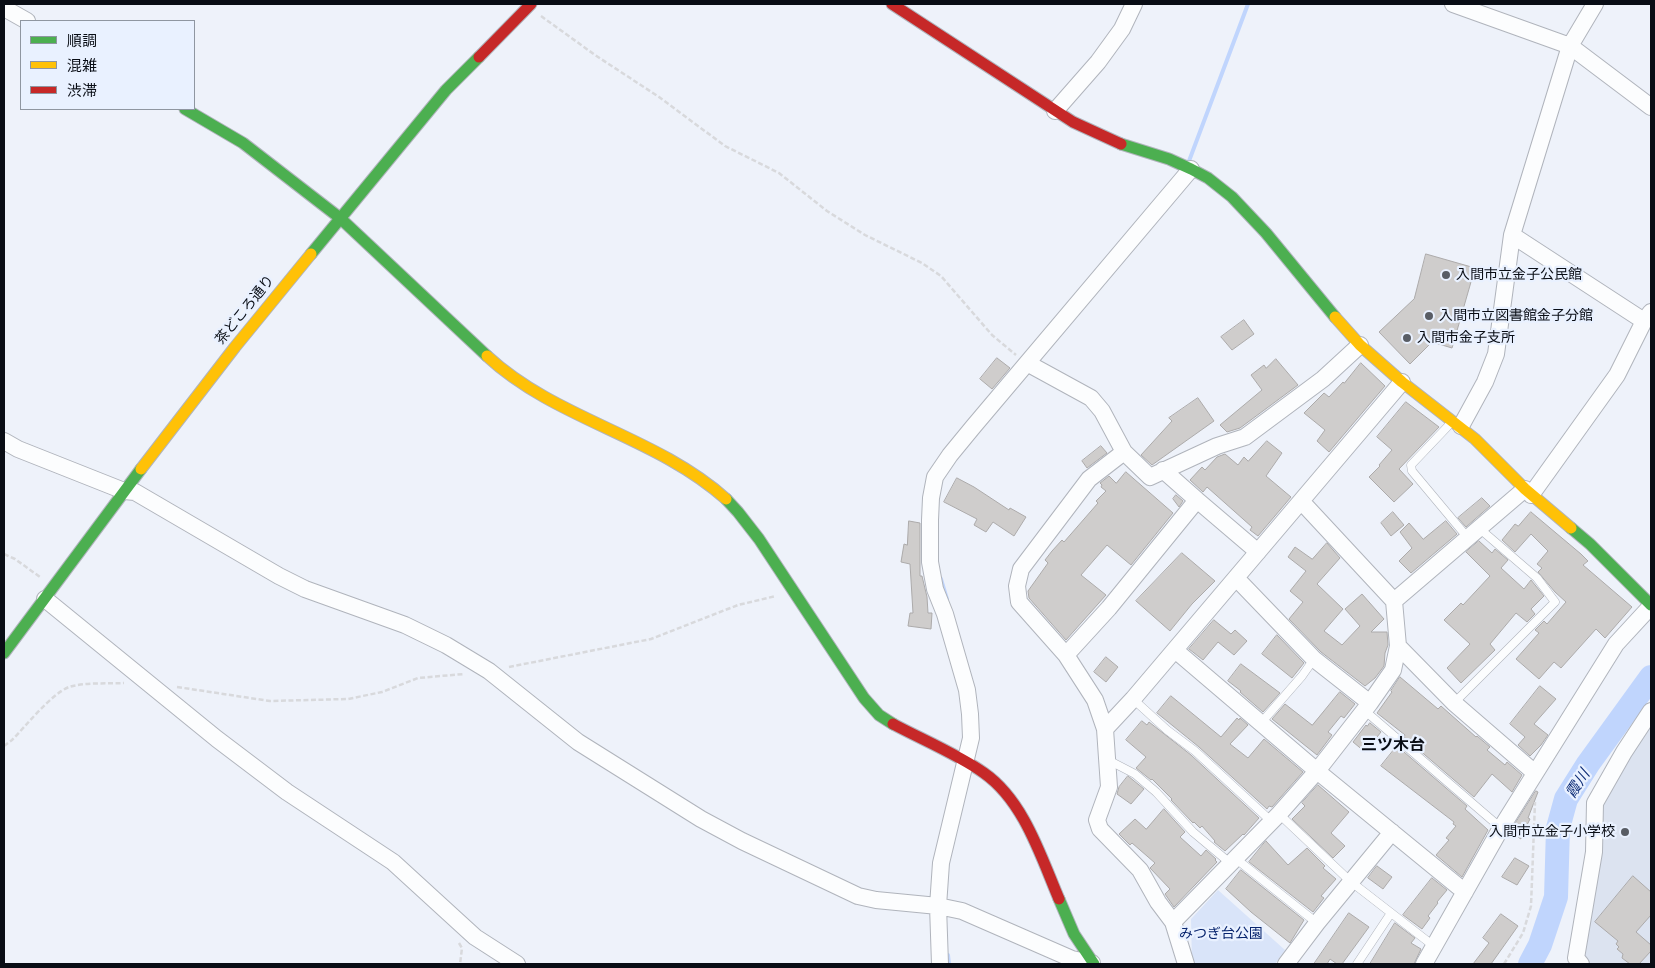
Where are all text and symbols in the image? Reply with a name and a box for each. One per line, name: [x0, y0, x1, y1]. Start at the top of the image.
legend: [20, 20, 195, 110]
text: 順調: [67, 31, 97, 50]
text: 混雑: [67, 56, 97, 75]
text: 渋滞: [67, 81, 97, 100]
place label: 入間市立金子公民館: [1456, 267, 1582, 283]
marker: 入間市立金子公民館: [1440, 269, 1452, 281]
street label: 茶どころ通り: [212, 272, 278, 348]
place label: 入間市立図書館金子分館: [1439, 308, 1593, 324]
marker: 入間市立図書館金子分館: [1423, 310, 1435, 322]
place label: 入間市金子支所: [1417, 330, 1515, 346]
marker: 入間市金子支所: [1401, 332, 1413, 344]
district label: 三ツ木台: [1361, 735, 1425, 755]
water label: 霞川: [1562, 767, 1594, 801]
place label: 入間市立金子小学校: [1489, 824, 1615, 840]
marker: 入間市立金子小学校: [1619, 826, 1631, 838]
park label: みつぎ台公園: [1179, 926, 1263, 942]

